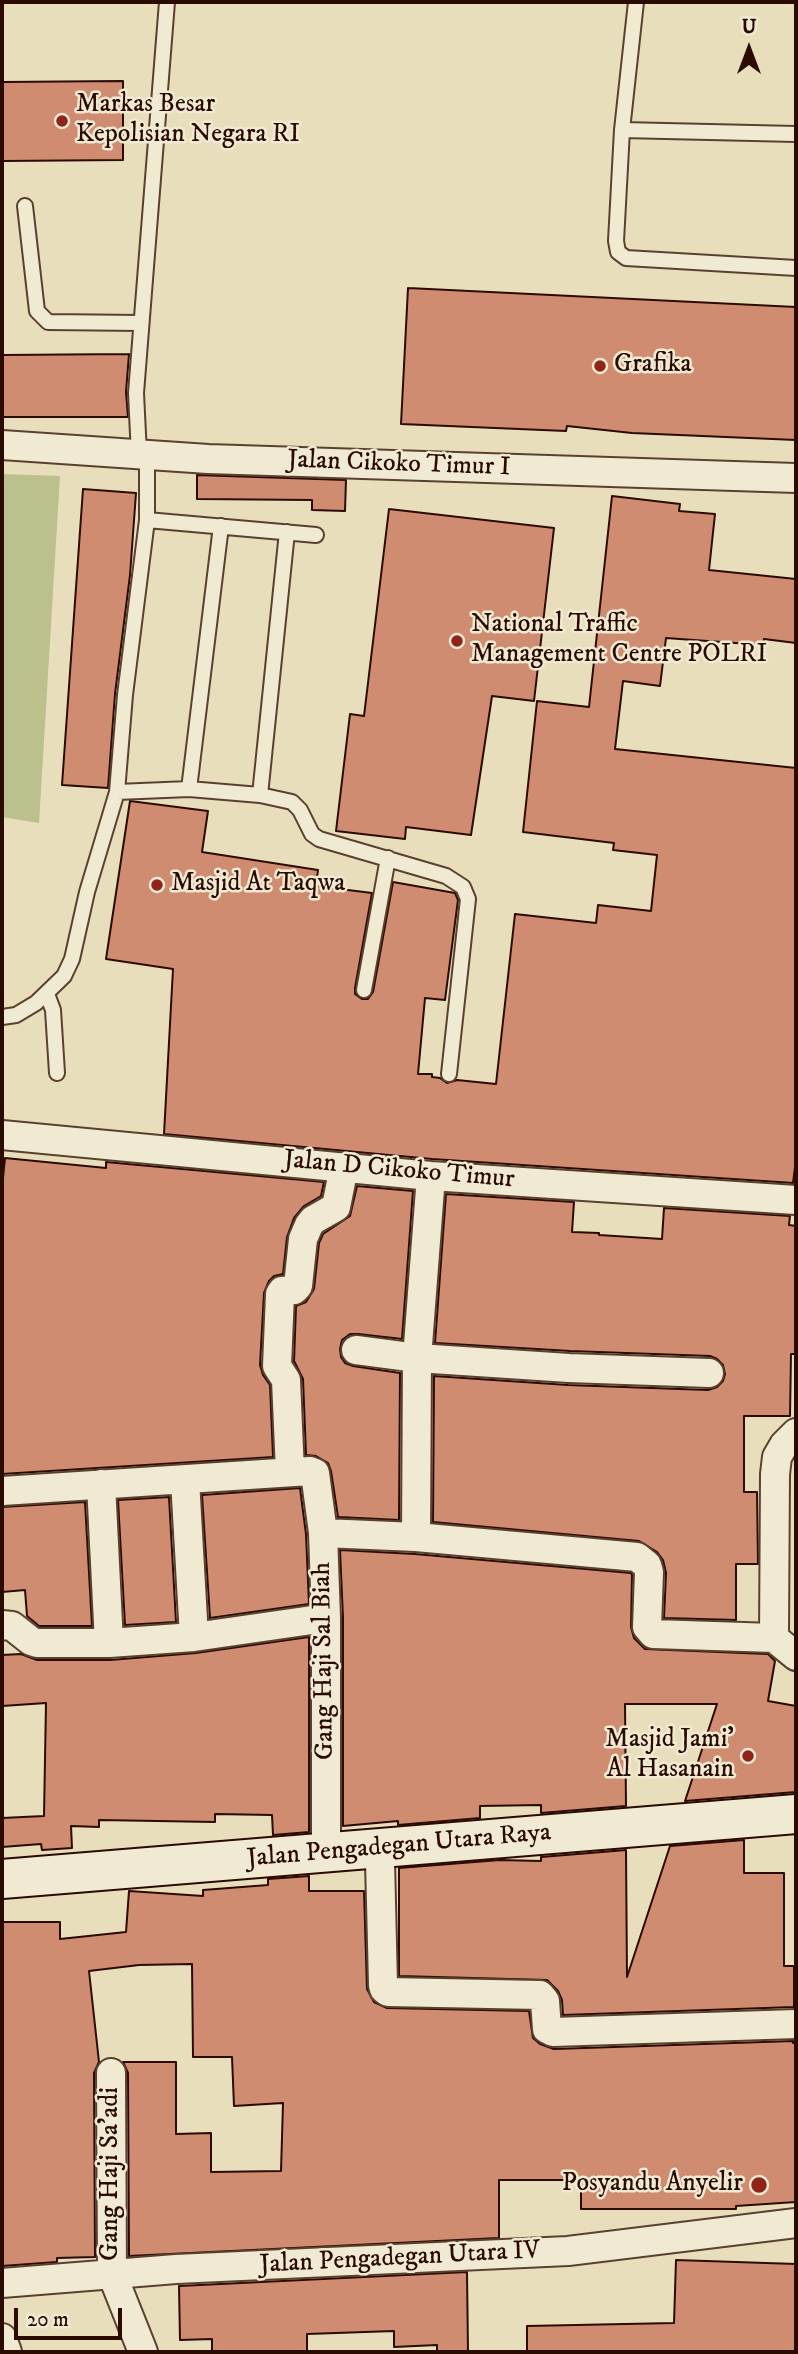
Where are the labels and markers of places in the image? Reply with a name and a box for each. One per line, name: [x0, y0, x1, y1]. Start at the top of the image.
place label: Markas Besar Kepolisian Negara RI: [76, 90, 300, 152]
marker: Markas Besar Kepolisian Negara RI: [54, 113, 70, 129]
place label: Grafika: [614, 350, 691, 382]
marker: Grafika: [592, 358, 608, 374]
place label: National Traffic Management Centre POLRI: [471, 610, 767, 672]
marker: National Traffic Management Centre POLRI: [449, 633, 465, 649]
place label: Masjid At Taqwa: [171, 869, 345, 901]
marker: Masjid At Taqwa: [149, 877, 165, 893]
place label: Masjid Jami' Al Hasanain: [605, 1725, 734, 1786]
marker: Masjid Jami' Al Hasanain: [740, 1748, 756, 1764]
place label: Posyandu Anyelir: [562, 2169, 743, 2201]
marker: Posyandu Anyelir: [749, 2175, 769, 2195]

